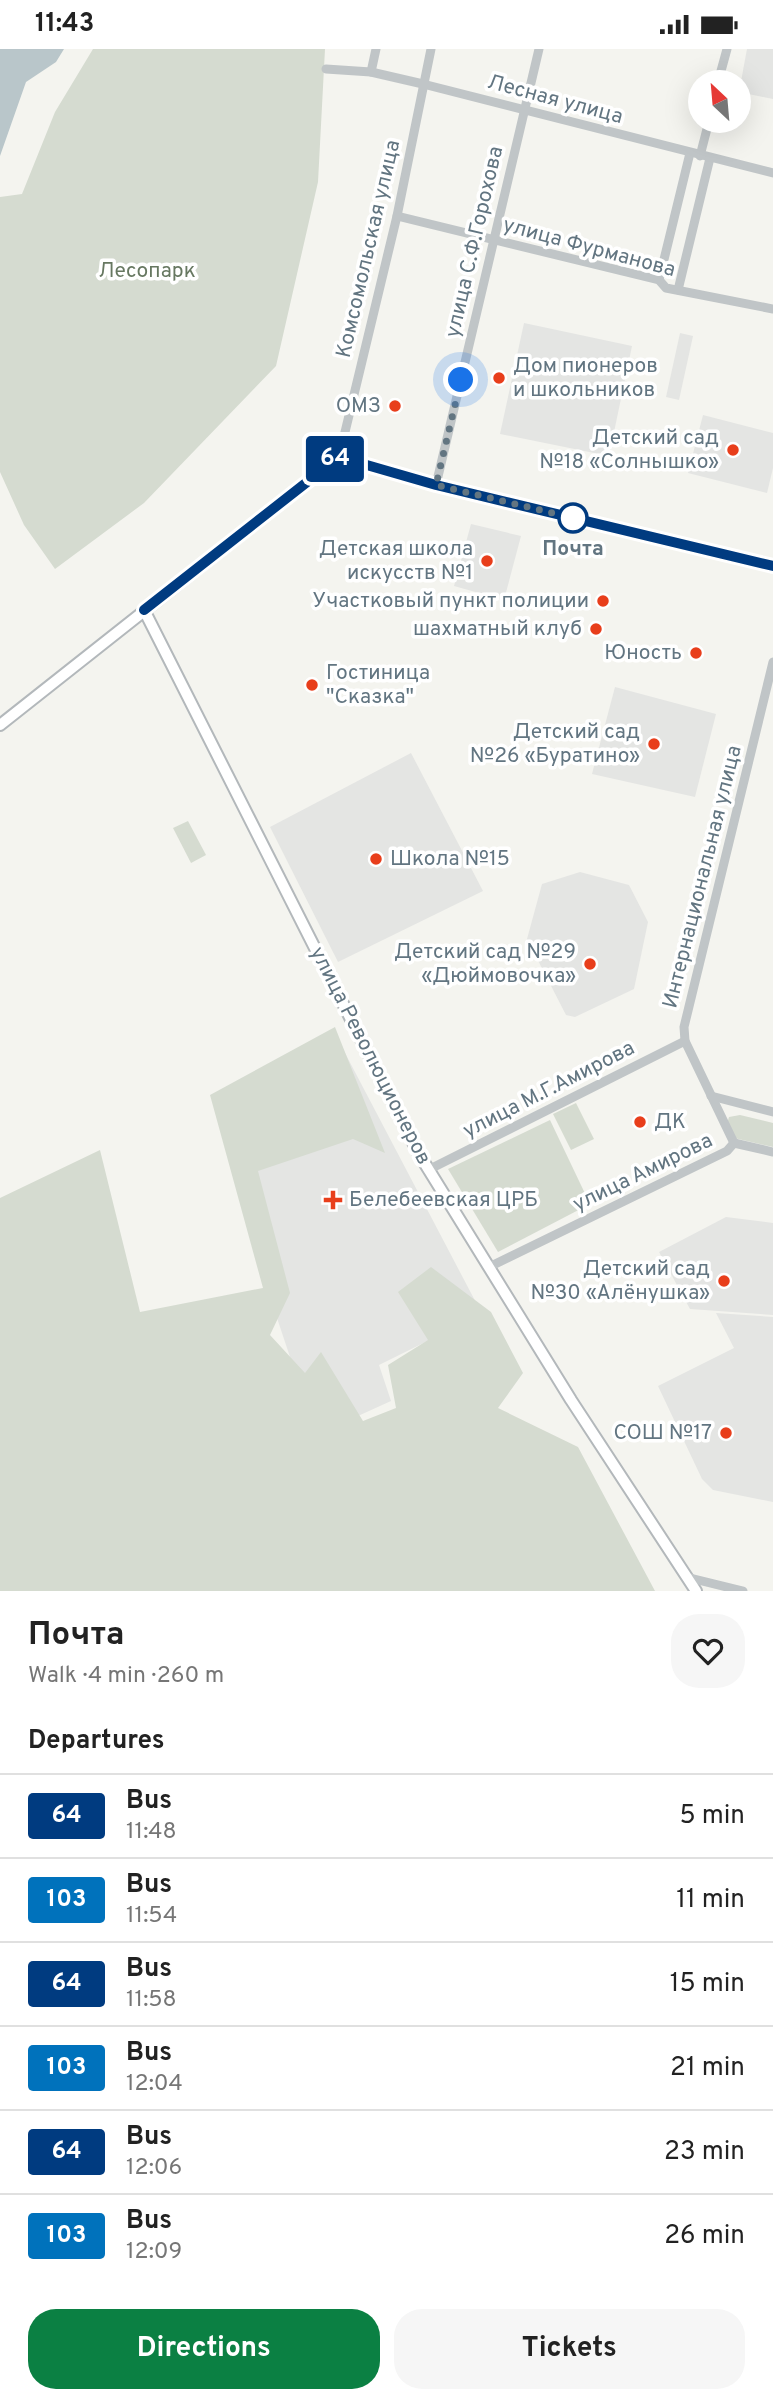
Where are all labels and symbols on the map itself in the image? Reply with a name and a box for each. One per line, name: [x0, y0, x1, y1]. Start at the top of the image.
street label: Лесная улица: [484, 69, 626, 131]
north arrow: [688, 70, 751, 133]
street label: Комсомольская улица: [331, 137, 407, 361]
street label: улица С.Ф.Горохова: [440, 144, 510, 340]
street label: улица Фурманова: [500, 212, 678, 284]
park label: Лесопарк: [98, 258, 196, 285]
place label: Дом пионеров и школьников: [513, 353, 658, 404]
your location: [443, 362, 478, 397]
marker: Дом пионеров и школьников: [491, 370, 507, 386]
place label: ОМЗ: [336, 393, 381, 420]
marker: ОМЗ: [387, 398, 403, 414]
place label: Детский сад №18 «Солнышко»: [539, 425, 719, 476]
line badge: 64: [304, 436, 366, 482]
marker: Детский сад №18 «Солнышко»: [725, 442, 741, 458]
marker: Почта: [558, 503, 588, 533]
place label: Детская школа искусств №1: [319, 536, 473, 587]
place label: Почта: [542, 536, 604, 563]
marker: Детская школа искусств №1: [479, 553, 495, 569]
place label: Участковый пункт полиции: [312, 588, 589, 615]
marker: Участковый пункт полиции: [595, 593, 611, 609]
place label: шахматный клуб: [413, 616, 582, 643]
marker: шахматный клуб: [588, 621, 604, 637]
place label: Юность: [604, 640, 682, 667]
marker: Юность: [688, 645, 704, 661]
place label: Гостиница "Сказка": [326, 660, 430, 711]
marker: Гостиница "Сказка": [304, 677, 320, 693]
place label: Детский сад №26 «Буратино»: [470, 719, 640, 770]
marker: Детский сад №26 «Буратино»: [646, 736, 662, 752]
street label: Интернациональная улица: [657, 743, 749, 1011]
place label: Школа №15: [390, 846, 510, 873]
marker: Школа №15: [368, 851, 384, 867]
place label: Детский сад №29 «Дюймовочка»: [394, 939, 576, 990]
street label: улица Революционеров: [303, 942, 437, 1170]
marker: Детский сад №29 «Дюймовочка»: [582, 956, 598, 972]
street label: улица М.Г.Амирова: [459, 1035, 639, 1145]
place label: ДК: [654, 1109, 686, 1136]
marker: ДК: [632, 1114, 648, 1130]
street label: улица Амирова: [569, 1127, 717, 1219]
place label: Белебеевская ЦРБ: [349, 1187, 538, 1214]
marker: Белебеевская ЦРБ: [323, 1190, 343, 1210]
place label: Детский сад №30 «Алёнушка»: [530, 1256, 710, 1307]
marker: Детский сад №30 «Алёнушка»: [716, 1273, 732, 1289]
place label: СОШ №17: [613, 1420, 712, 1447]
marker: СОШ №17: [718, 1425, 734, 1441]

